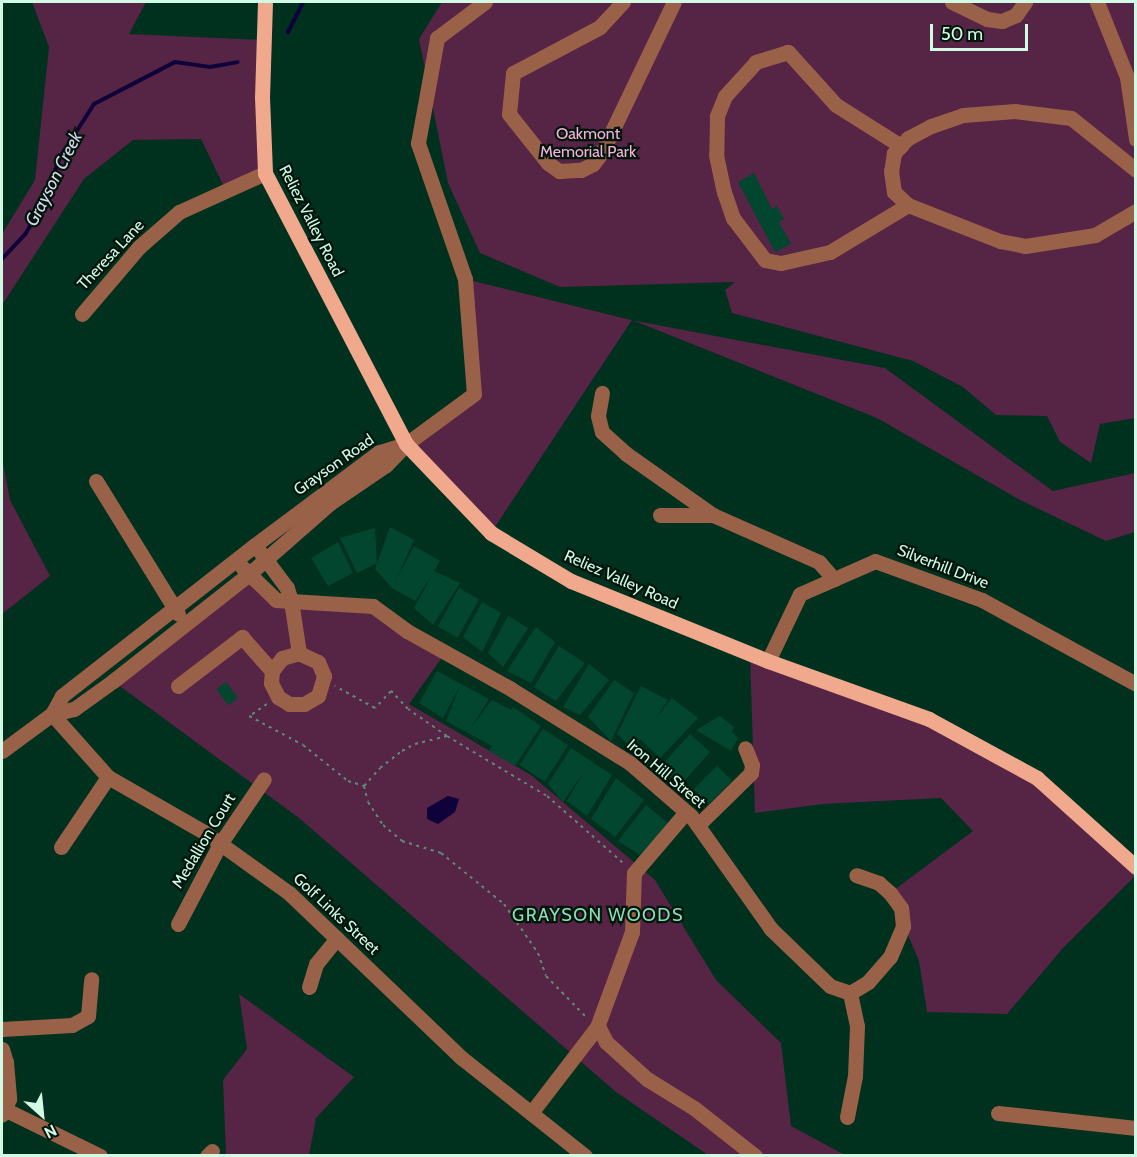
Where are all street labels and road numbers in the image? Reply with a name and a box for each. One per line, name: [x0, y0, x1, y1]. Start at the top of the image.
street label: Reliez Valley Road: [275, 162, 347, 280]
street label: Theresa Lane: [74, 216, 148, 294]
street label: Grayson Road: [290, 430, 378, 500]
street label: Silverhill Drive: [895, 541, 991, 593]
street label: Reliez Valley Road: [561, 546, 681, 614]
street label: Iron Hill Street: [623, 735, 709, 813]
street label: Medallion Court: [168, 790, 240, 892]
street label: Golf Links Street: [289, 869, 383, 959]

